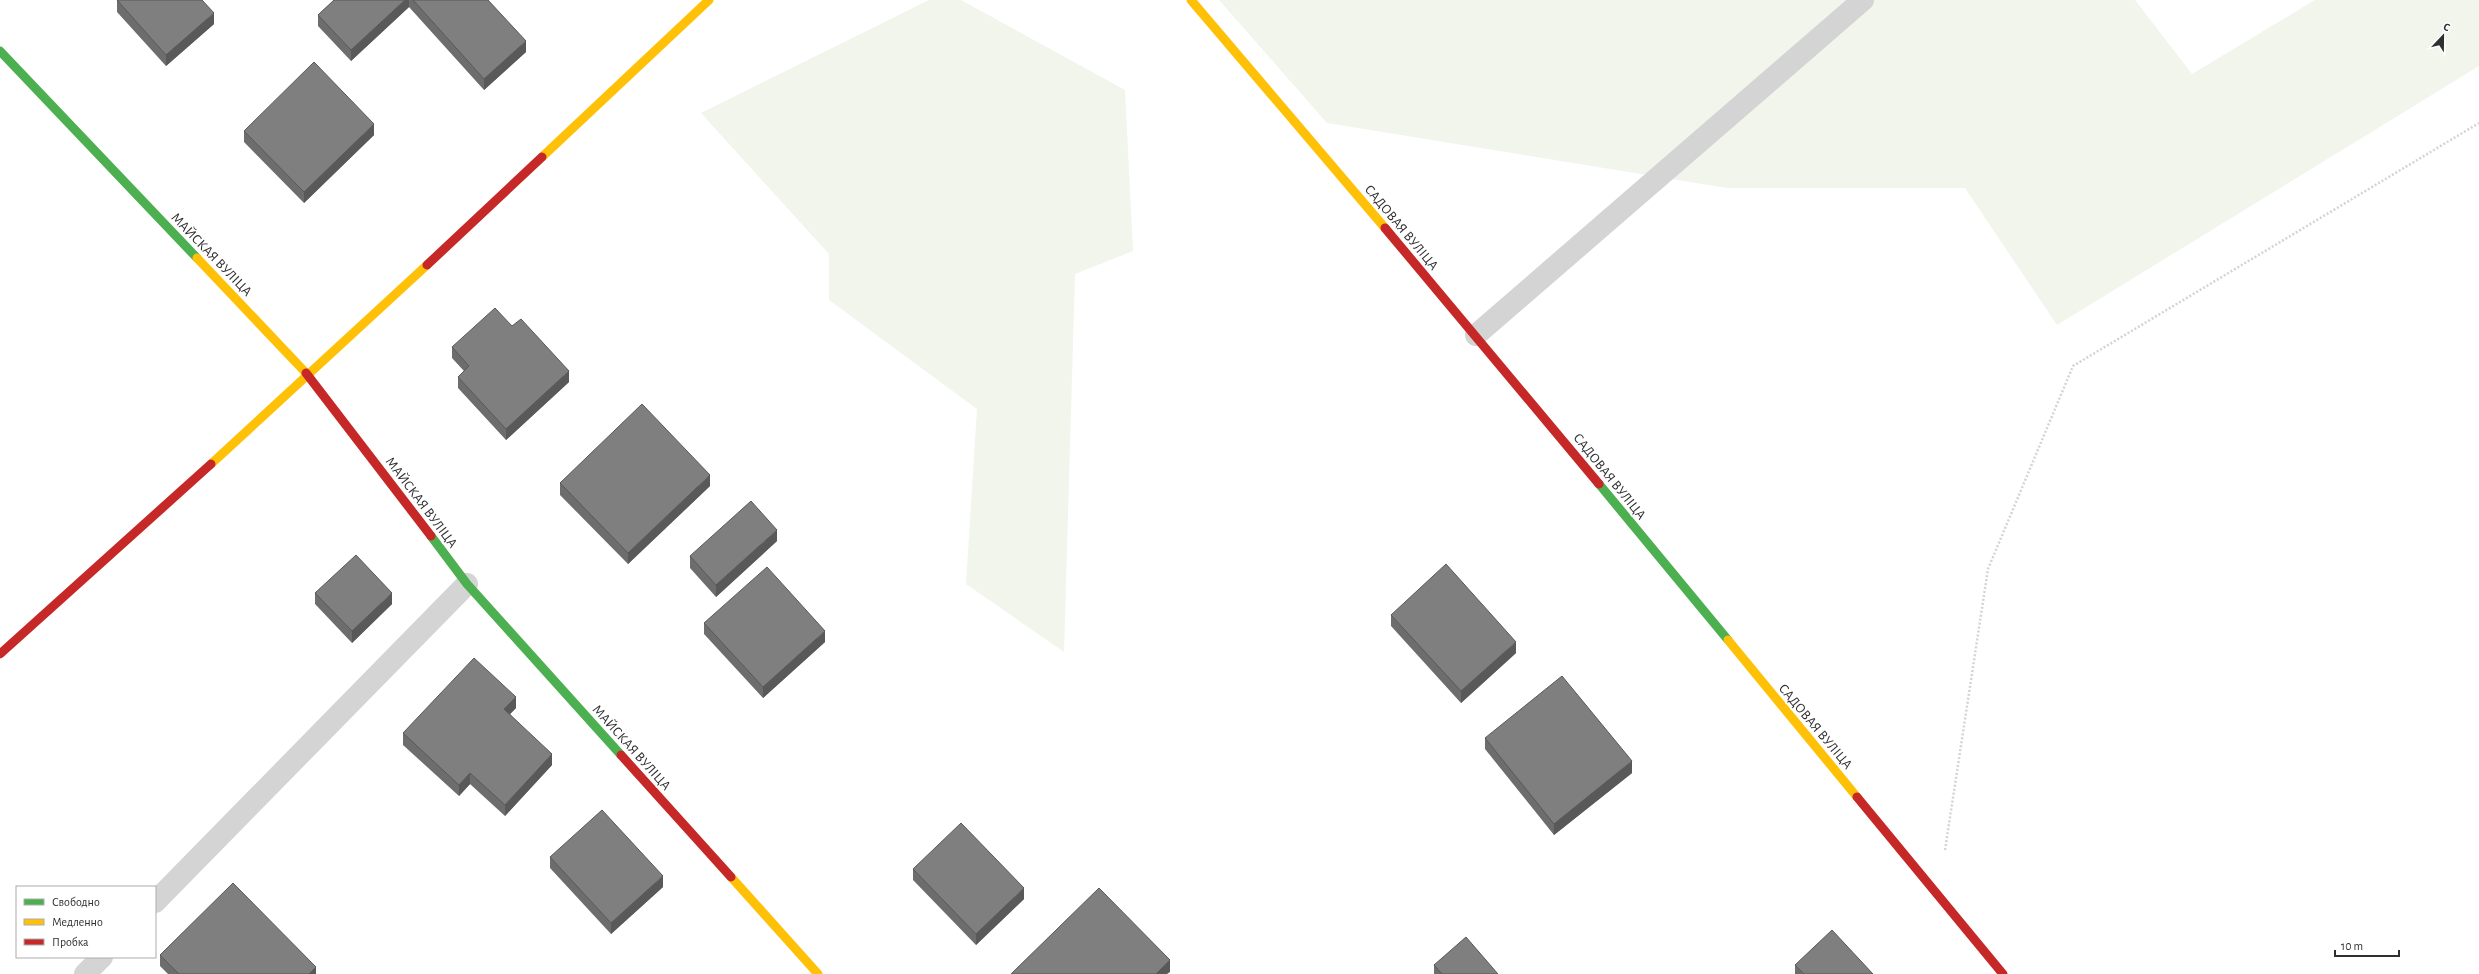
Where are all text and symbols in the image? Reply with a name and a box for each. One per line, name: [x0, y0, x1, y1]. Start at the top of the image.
north arrow: [2423, 16, 2463, 56]
text: С: [2442, 21, 2451, 33]
street label: САДОВАЯ ВУЛІЦА: [1362, 182, 1441, 273]
street label: МАЙСКАЯ ВУЛІЦА: [168, 210, 255, 299]
street label: САДОВАЯ ВУЛІЦА: [1570, 431, 1648, 522]
street label: МАЙСКАЯ ВУЛІЦА: [383, 454, 461, 551]
street label: САДОВАЯ ВУЛІЦА: [1776, 681, 1855, 772]
street label: МАЙСКАЯ ВУЛІЦА: [589, 702, 674, 793]
legend: [16, 886, 156, 958]
text: Свободно: [52, 896, 100, 908]
text: Медленно: [52, 916, 103, 928]
scale bar: [2335, 932, 2399, 958]
text: Пробка: [52, 936, 89, 948]
text: 10 m: [2341, 940, 2363, 952]

